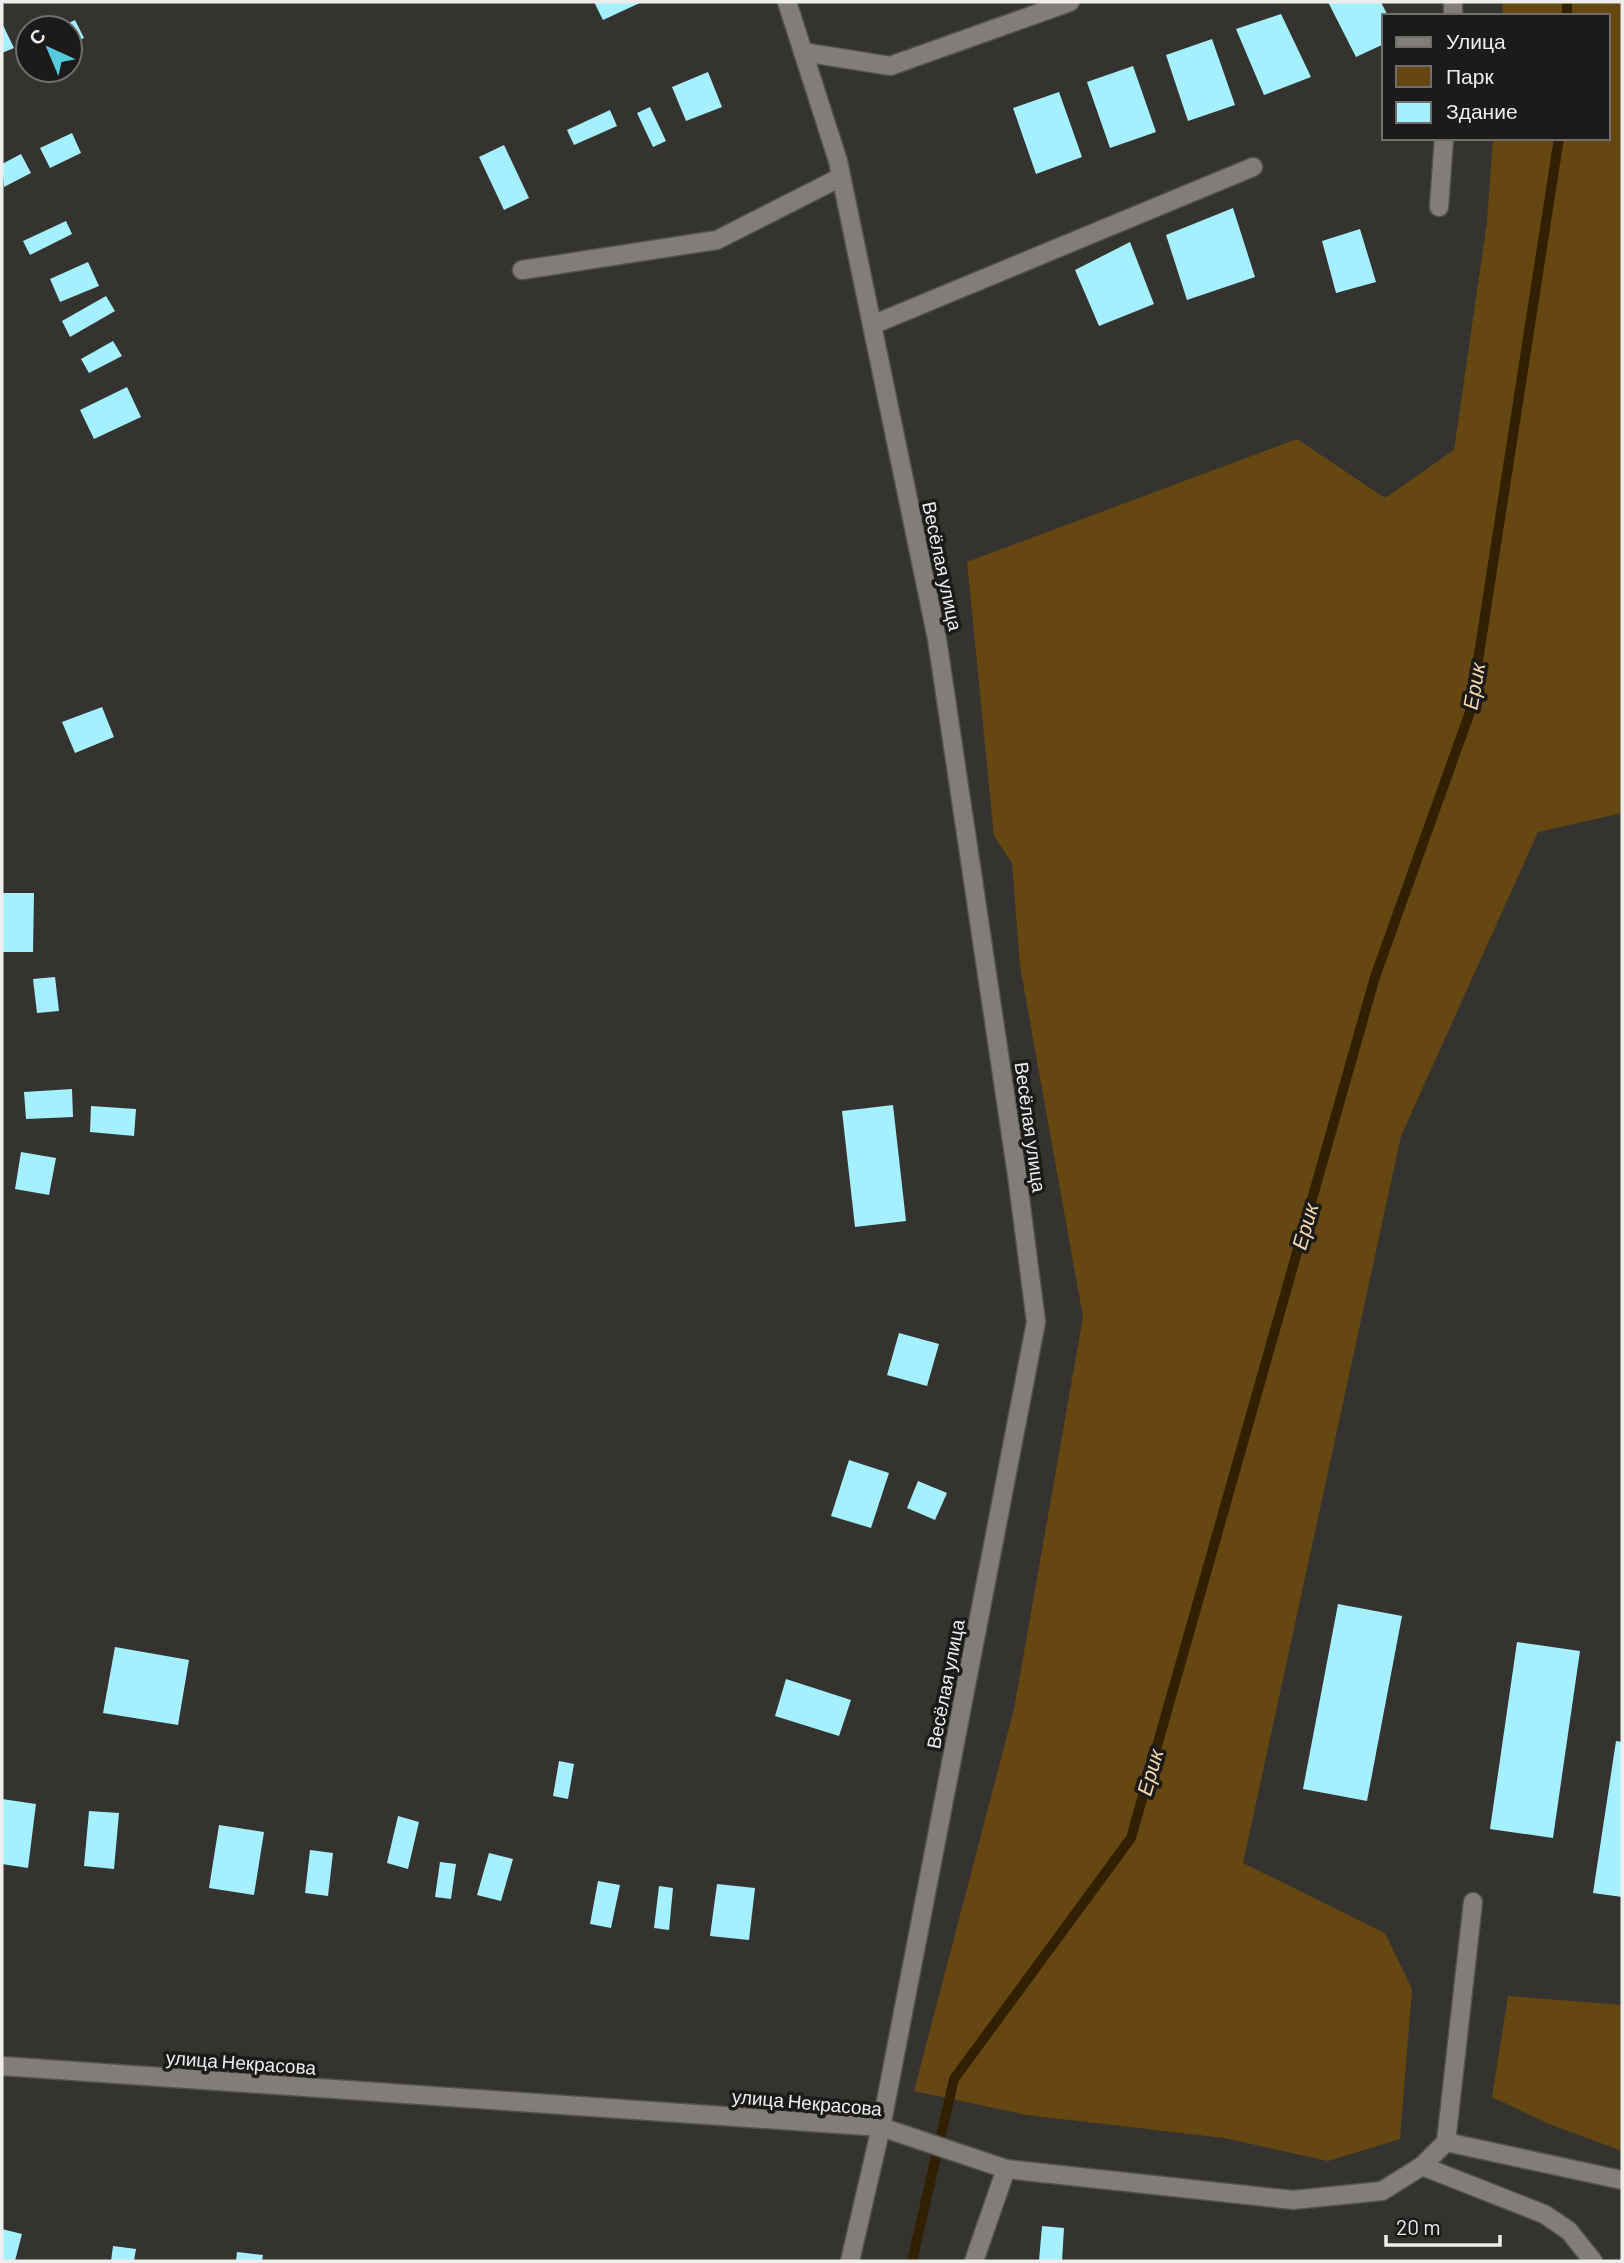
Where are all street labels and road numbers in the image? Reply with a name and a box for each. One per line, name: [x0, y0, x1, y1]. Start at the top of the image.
street label: Весёлая улица: [918, 499, 968, 633]
street label: Весёлая улица: [1010, 1060, 1052, 1194]
street label: Весёлая улица: [921, 1617, 969, 1751]
street label: улица Некрасова: [165, 2045, 317, 2079]
street label: улица Некрасова: [731, 2084, 883, 2120]

